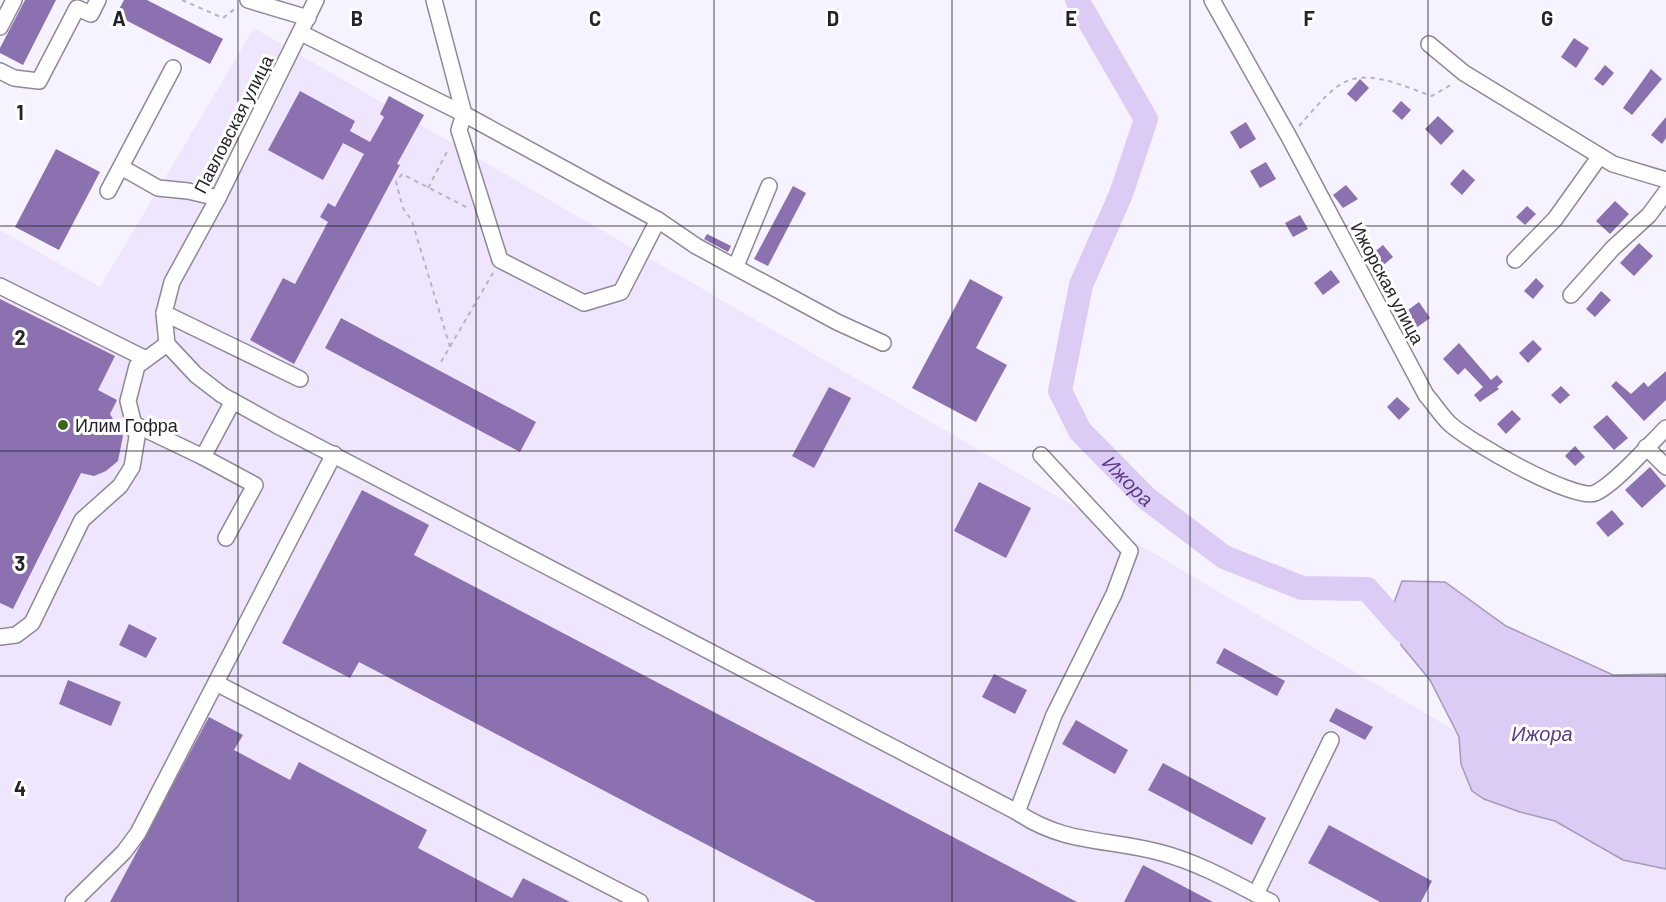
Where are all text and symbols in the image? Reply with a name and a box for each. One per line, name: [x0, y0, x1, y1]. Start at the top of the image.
text: A: [112, 6, 126, 30]
text: B: [351, 6, 363, 30]
text: C: [589, 6, 601, 30]
text: D: [827, 6, 839, 30]
text: E: [1065, 6, 1077, 30]
text: F: [1303, 6, 1315, 30]
text: G: [1541, 6, 1553, 30]
street label: Павловская улица: [189, 50, 278, 197]
text: 1: [16, 100, 24, 124]
street label: Ижорская улица: [1347, 218, 1430, 349]
text: 2: [14, 325, 26, 349]
place label: Илим Гофра: [75, 414, 179, 436]
marker: Илим Гофра: [56, 418, 70, 432]
water label: Ижора: [1098, 450, 1158, 511]
text: 3: [15, 551, 25, 575]
water label: Ижора: [1511, 721, 1573, 745]
text: 4: [14, 776, 26, 800]

